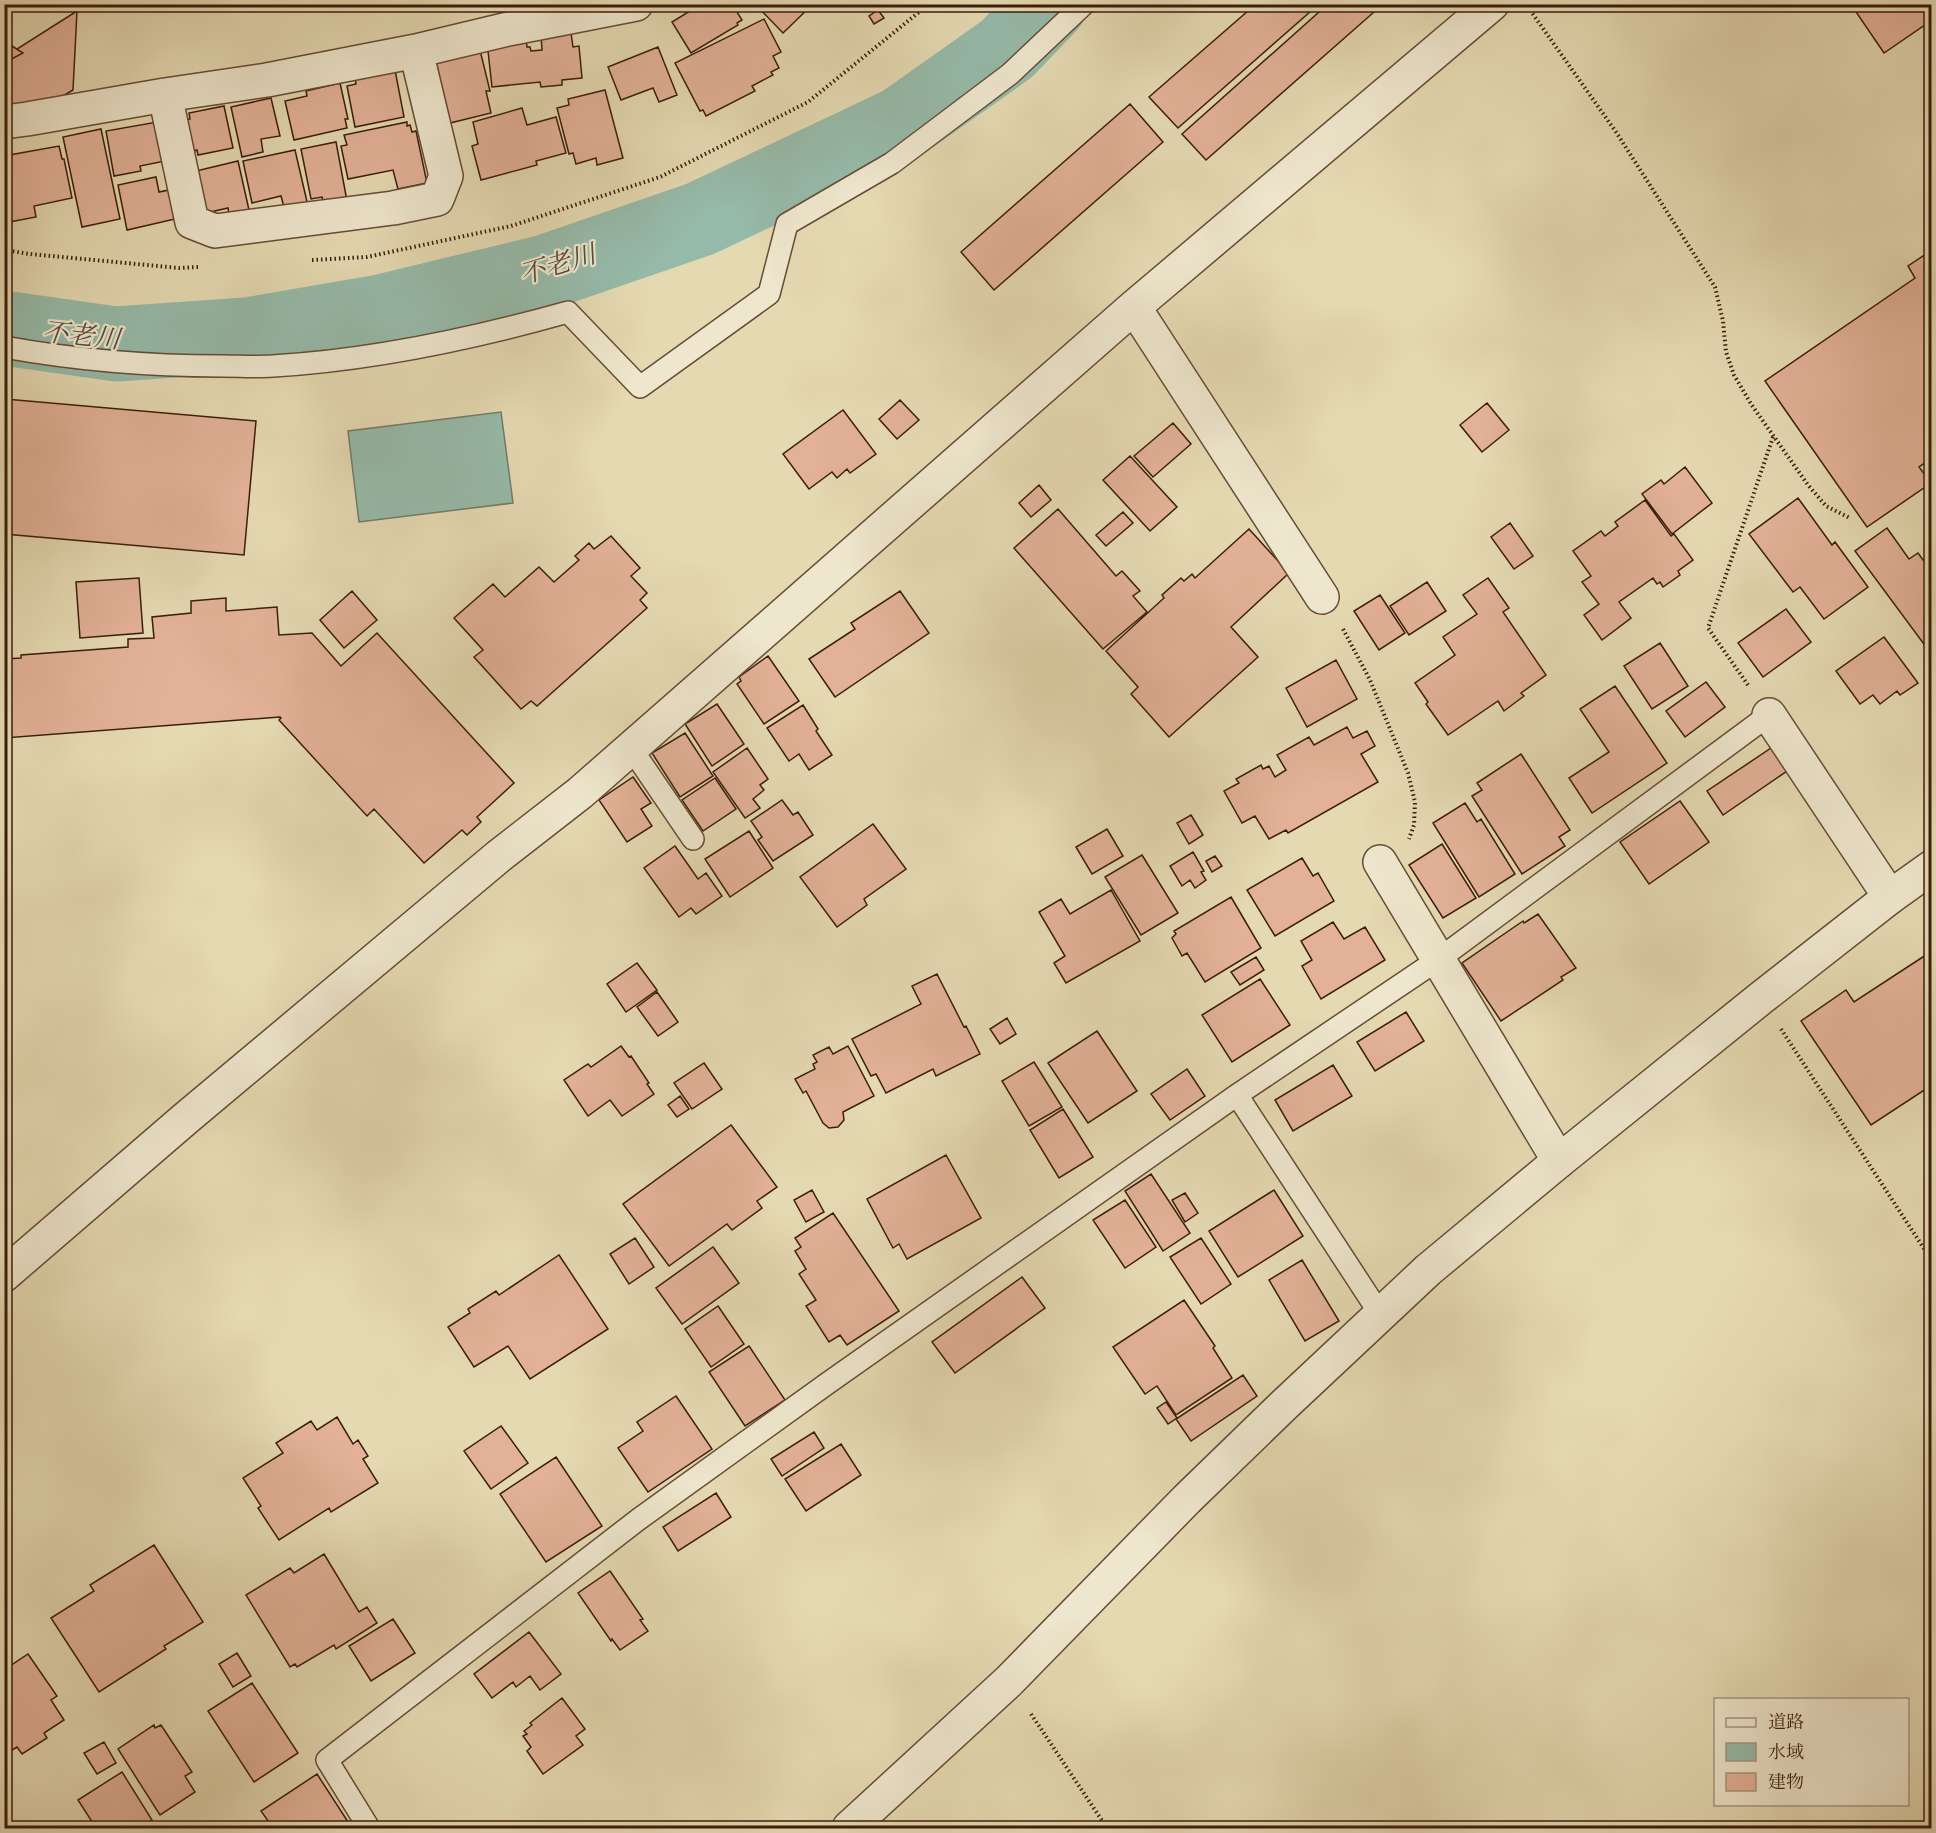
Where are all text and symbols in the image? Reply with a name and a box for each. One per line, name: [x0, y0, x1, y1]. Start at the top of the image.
water label: 不老川: [516, 239, 602, 290]
water label: 不老川: [41, 318, 124, 354]
legend: [1714, 1698, 1909, 1806]
text: 道路: [1768, 1712, 1804, 1732]
text: 水域: [1768, 1742, 1804, 1762]
text: 建物: [1768, 1772, 1804, 1792]

